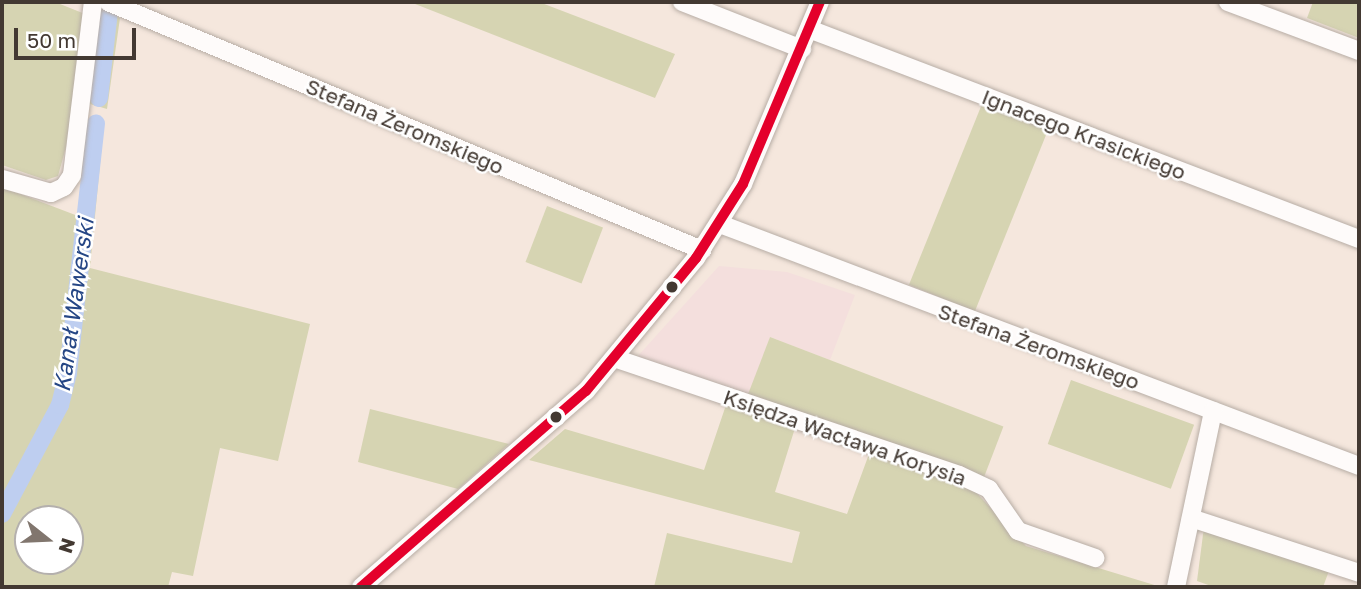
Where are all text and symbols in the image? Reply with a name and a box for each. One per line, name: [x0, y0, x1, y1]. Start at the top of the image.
scale bar: [18, 14, 140, 58]
text: 50 m: [27, 27, 76, 53]
street label: Stefana Żeromskiego: [302, 73, 508, 179]
street label: Ignacego Krasickiego: [978, 83, 1190, 185]
water label: Kanał Wawerski: [47, 216, 99, 394]
unlabelled marker: [665, 280, 679, 294]
street label: Stefana Żeromskiego: [935, 298, 1143, 394]
street label: Księdza Wacława Korysia: [720, 384, 970, 490]
unlabelled marker: [549, 410, 563, 424]
north arrow: [14, 505, 84, 575]
text: N: [54, 536, 81, 556]

